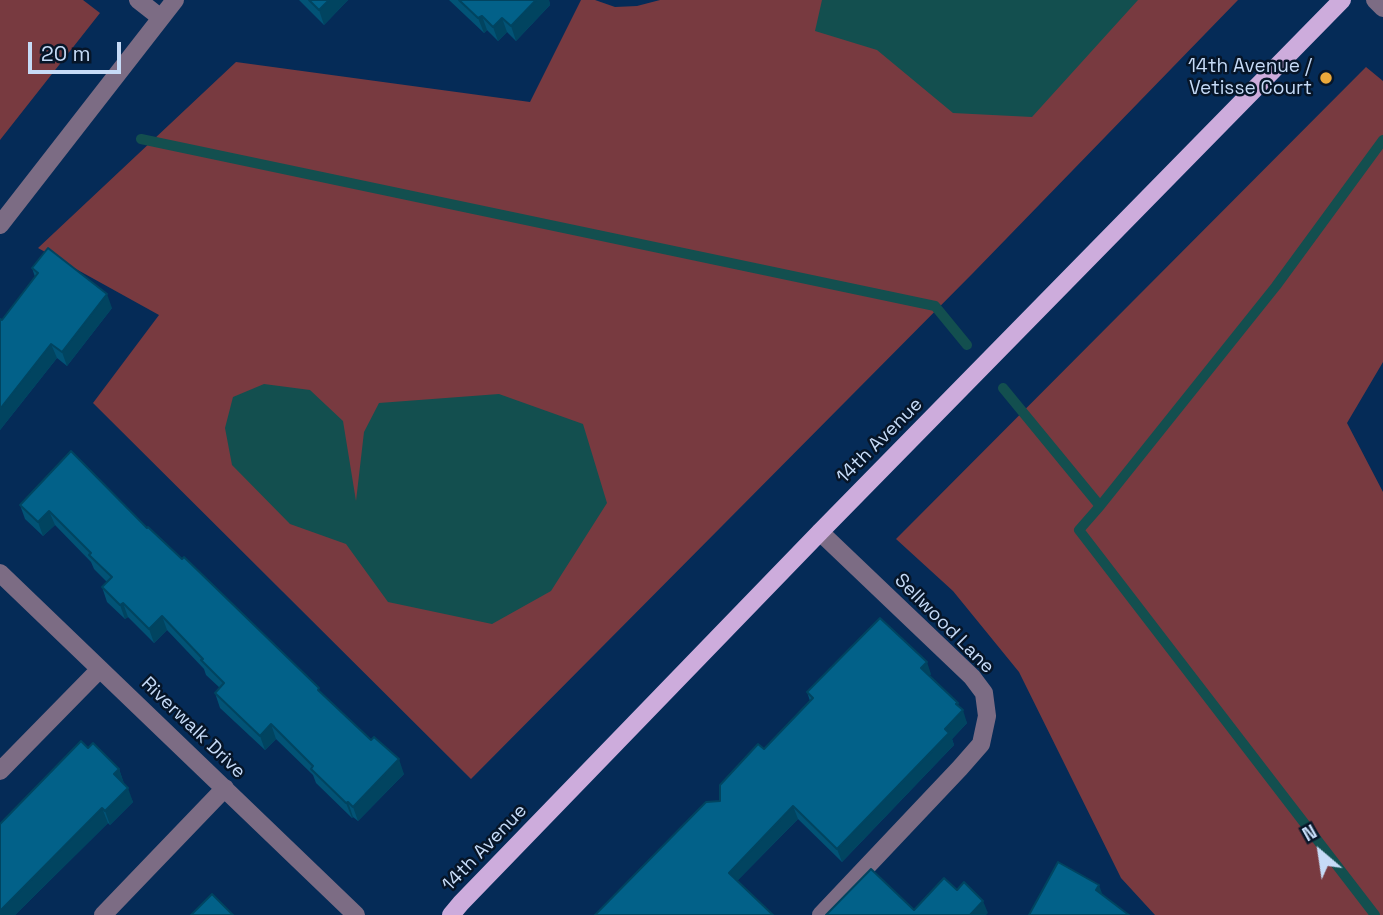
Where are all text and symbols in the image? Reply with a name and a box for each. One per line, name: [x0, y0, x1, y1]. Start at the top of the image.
scale bar: [32, 28, 124, 72]
text: 20 m: [41, 40, 91, 67]
place label: 14th Avenue / Vetisse Court: [1188, 56, 1312, 100]
marker: 14th Avenue / Vetisse Court: [1318, 70, 1334, 86]
street label: 14th Avenue: [832, 393, 928, 489]
street label: Sellwood Lane: [889, 569, 999, 679]
street label: Riverwalk Drive: [136, 673, 250, 783]
street label: 14th Avenue: [438, 800, 532, 896]
north arrow: [1285, 817, 1355, 887]
text: N: [1298, 819, 1321, 847]

